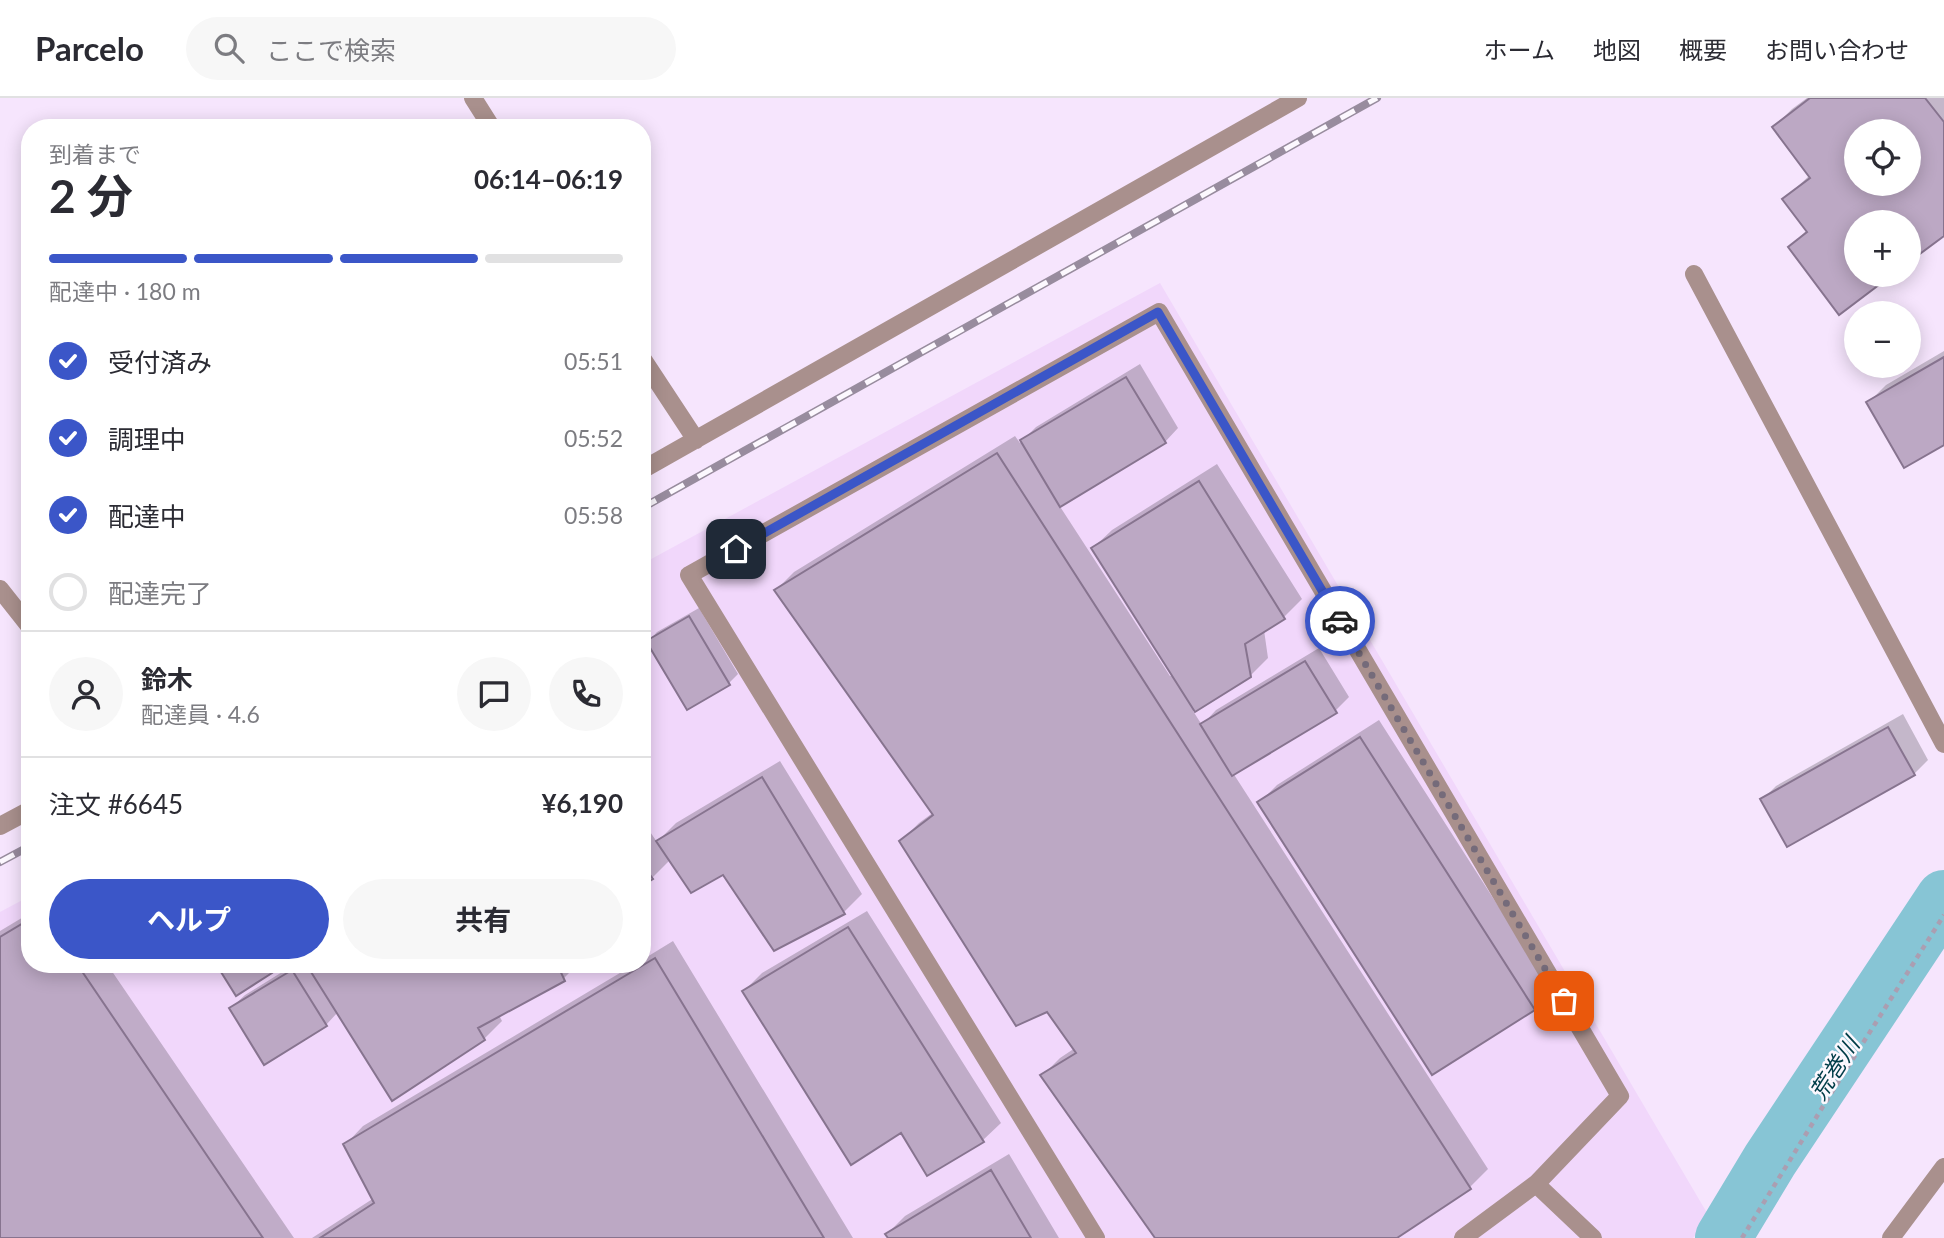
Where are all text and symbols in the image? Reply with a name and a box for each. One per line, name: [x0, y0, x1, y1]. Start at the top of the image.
search box: [186, 17, 676, 80]
text: Parcelo: [35, 28, 144, 68]
icon: search: [210, 29, 248, 67]
text: ここで検索: [266, 34, 396, 66]
text: ホーム: [1484, 35, 1555, 64]
text: 地図: [1593, 35, 1641, 64]
text: 概要: [1679, 35, 1727, 64]
text: お問い合わせ: [1765, 35, 1909, 64]
map controls: [1844, 119, 1921, 378]
button: locate: [1844, 119, 1921, 196]
text: 到着まで: [49, 140, 141, 168]
text: 06:14–06:19: [474, 163, 623, 195]
text: 2 分: [49, 168, 133, 223]
button: +: [1844, 210, 1921, 287]
text: 配達中 · 180 m: [49, 277, 201, 305]
button: −: [1844, 301, 1921, 378]
icon: check: [49, 342, 87, 380]
text: 受付済み: [108, 346, 212, 378]
text: 05:51: [564, 347, 623, 375]
icon: check: [49, 419, 87, 457]
text: 調理中: [108, 423, 186, 455]
text: 05:52: [564, 424, 623, 452]
icon: check: [49, 496, 87, 534]
text: 配達中: [108, 500, 186, 532]
text: 05:58: [564, 501, 623, 529]
pin: [706, 519, 766, 579]
icon: home: [717, 530, 755, 568]
text: 配達完了: [108, 577, 212, 609]
courier: [1305, 586, 1375, 656]
icon: car: [1321, 602, 1359, 640]
button: person: [49, 657, 123, 731]
button: chat: [457, 657, 531, 731]
button: phone: [549, 657, 623, 731]
text: 鈴木: [141, 663, 193, 695]
text: 配達員 · 4.6: [141, 700, 260, 728]
text: ¥6,190: [542, 787, 623, 819]
text: 注文 #6645: [49, 788, 183, 820]
button: ヘルプ: [49, 879, 329, 959]
button: 共有: [343, 879, 623, 959]
pin: [1534, 971, 1594, 1031]
icon: bag: [1545, 982, 1583, 1020]
water label: 荒巻川: [1803, 1029, 1866, 1105]

